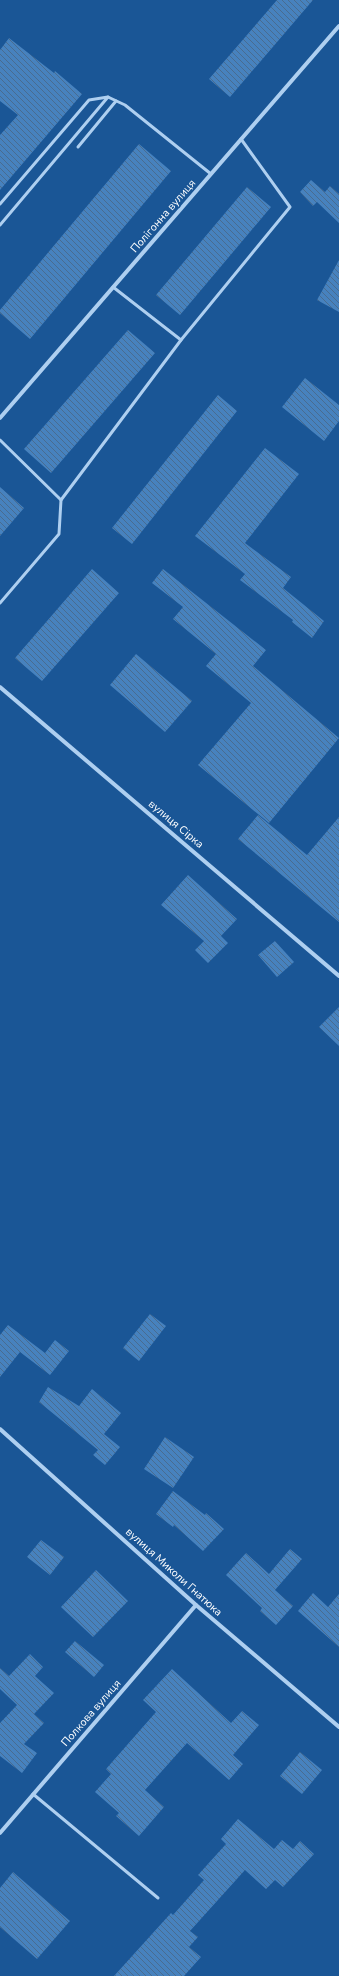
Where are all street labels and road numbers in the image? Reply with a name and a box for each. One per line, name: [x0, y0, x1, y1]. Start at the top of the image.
street label: Полігонна вулиця: [127, 176, 199, 256]
street label: вулиця Сірка: [145, 796, 207, 852]
street label: вулиця Миколи Гнатюка: [122, 1524, 226, 1620]
street label: Полкова вулиця: [58, 1676, 124, 1750]

